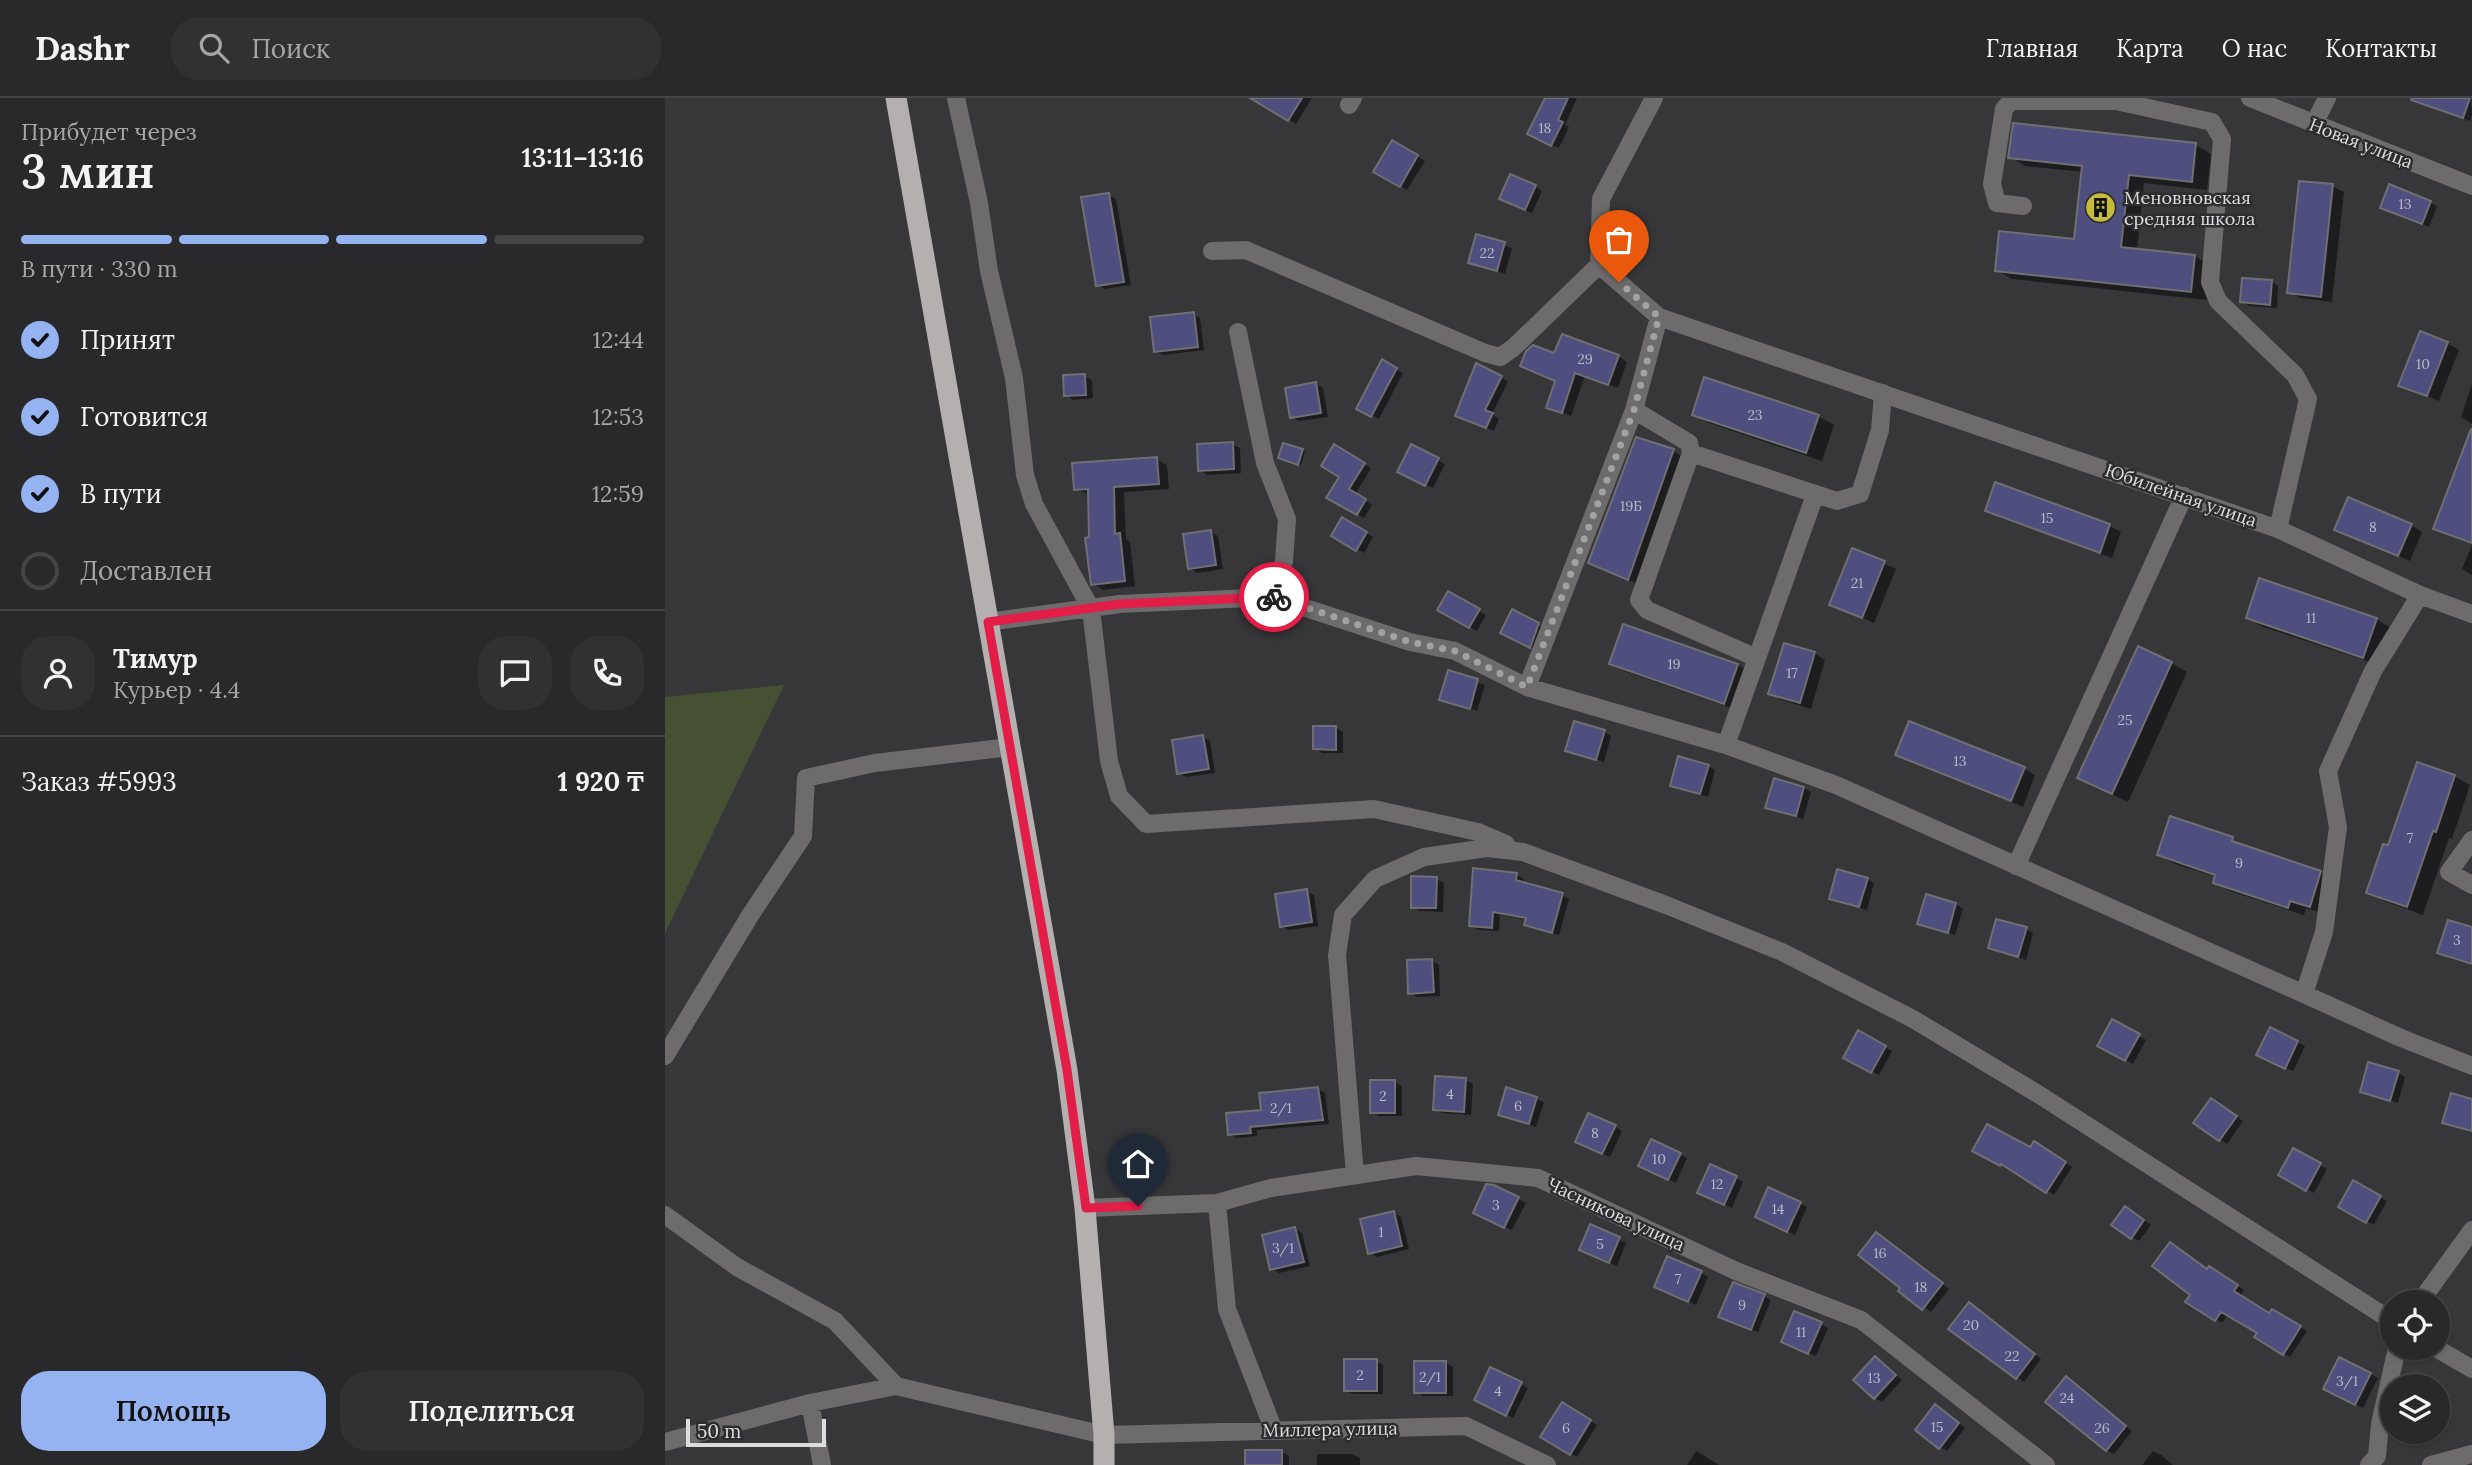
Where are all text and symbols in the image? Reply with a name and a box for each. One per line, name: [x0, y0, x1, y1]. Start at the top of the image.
search box: [171, 17, 661, 80]
text: Dashr: [35, 27, 129, 69]
icon: search: [195, 29, 233, 67]
text: Поиск: [251, 32, 330, 65]
text: Главная: [1986, 33, 2078, 64]
text: Карта: [2116, 33, 2184, 64]
text: О нас: [2222, 33, 2287, 64]
text: Контакты: [2325, 33, 2437, 64]
street label: Новая улица: [2306, 113, 2416, 173]
text: Прибудет через: [21, 117, 197, 146]
house number: 18: [1539, 119, 1552, 137]
text: 13:11–13:16: [521, 141, 644, 174]
text: 3 мин: [21, 142, 154, 201]
place label: Меновновская средняя школа: [2124, 186, 2255, 230]
building icon: Меновновская средняя школа: [2084, 190, 2118, 224]
house number: 13: [2399, 195, 2412, 213]
pin: [1589, 210, 1649, 282]
icon: bag: [1600, 221, 1638, 259]
house number: 22: [1479, 244, 1495, 262]
text: В пути · 330 m: [21, 254, 178, 283]
icon: check: [21, 321, 59, 359]
text: Принят: [80, 323, 175, 356]
text: 12:44: [593, 325, 644, 354]
house number: 29: [1577, 350, 1593, 368]
house number: 10: [2416, 355, 2430, 373]
icon: check: [21, 398, 59, 436]
text: Готовится: [80, 400, 208, 433]
text: 12:53: [592, 402, 644, 431]
house number: 23: [1747, 406, 1763, 424]
street label: Юбилейная улица: [2102, 458, 2260, 532]
icon: check: [21, 475, 59, 513]
text: В пути: [80, 477, 162, 510]
text: 12:59: [592, 479, 644, 508]
house number: 19Б: [1620, 497, 1642, 515]
house number: 15: [2041, 509, 2053, 527]
house number: 8: [2369, 518, 2377, 536]
text: Доставлен: [80, 554, 213, 587]
courier: [1239, 562, 1309, 632]
house number: 21: [1851, 574, 1863, 592]
icon: bike: [1255, 578, 1293, 616]
house number: 11: [2306, 609, 2316, 627]
button: person: [21, 636, 95, 710]
button: chat: [478, 636, 552, 710]
button: phone: [570, 636, 644, 710]
text: Тимур: [113, 642, 198, 675]
house number: 19: [1667, 655, 1681, 673]
house number: 17: [1786, 664, 1798, 682]
text: Курьер · 4.4: [113, 675, 240, 704]
house number: 25: [2117, 711, 2133, 729]
house number: 13: [1954, 752, 1967, 770]
text: Заказ #5993: [21, 765, 177, 798]
text: 1 920 ₸: [557, 765, 644, 798]
house number: 7: [2407, 829, 2414, 847]
house number: 9: [2235, 854, 2243, 872]
house number: 3: [2453, 931, 2461, 949]
house number: 4: [1446, 1085, 1454, 1103]
house number: 2: [1379, 1087, 1387, 1105]
house number: 6: [1514, 1097, 1522, 1115]
house number: 2/1: [1270, 1099, 1292, 1117]
house number: 8: [1591, 1124, 1599, 1142]
pin: [1108, 1134, 1168, 1206]
icon: home: [1119, 1145, 1157, 1183]
house number: 10: [1652, 1150, 1666, 1168]
street label: Часникова улица: [1544, 1172, 1688, 1256]
house number: 12: [1711, 1175, 1723, 1193]
house number: 3: [1492, 1196, 1500, 1214]
house number: 14: [1772, 1200, 1785, 1218]
house number: 1: [1378, 1223, 1384, 1241]
house number: 5: [1596, 1235, 1604, 1253]
house number: 3/1: [1272, 1239, 1294, 1257]
house number: 16: [1873, 1244, 1887, 1262]
house number: 7: [1675, 1270, 1682, 1288]
house number: 18: [1915, 1278, 1928, 1296]
map controls: [2380, 1290, 2450, 1444]
button: locate: [2380, 1290, 2450, 1360]
house number: 9: [1738, 1296, 1746, 1314]
house number: 20: [1963, 1316, 1979, 1334]
house number: 11: [1796, 1323, 1806, 1341]
house number: 22: [2004, 1347, 2020, 1365]
house number: 2: [1356, 1366, 1364, 1384]
house number: 2/1: [1419, 1368, 1441, 1386]
house number: 13: [1868, 1369, 1881, 1387]
button: Помощь: [21, 1371, 326, 1451]
button: Поделиться: [340, 1371, 644, 1451]
house number: 3/1: [2336, 1372, 2358, 1390]
button: layers: [2380, 1374, 2450, 1444]
house number: 4: [1494, 1382, 1502, 1400]
house number: 24: [2060, 1389, 2075, 1407]
scale bar: [686, 1416, 826, 1448]
street label: Миллера улица: [1262, 1416, 1398, 1442]
house number: 15: [1931, 1418, 1943, 1436]
text: 50 m: [697, 1419, 741, 1443]
house number: 6: [1562, 1419, 1570, 1437]
house number: 26: [2094, 1419, 2110, 1437]

